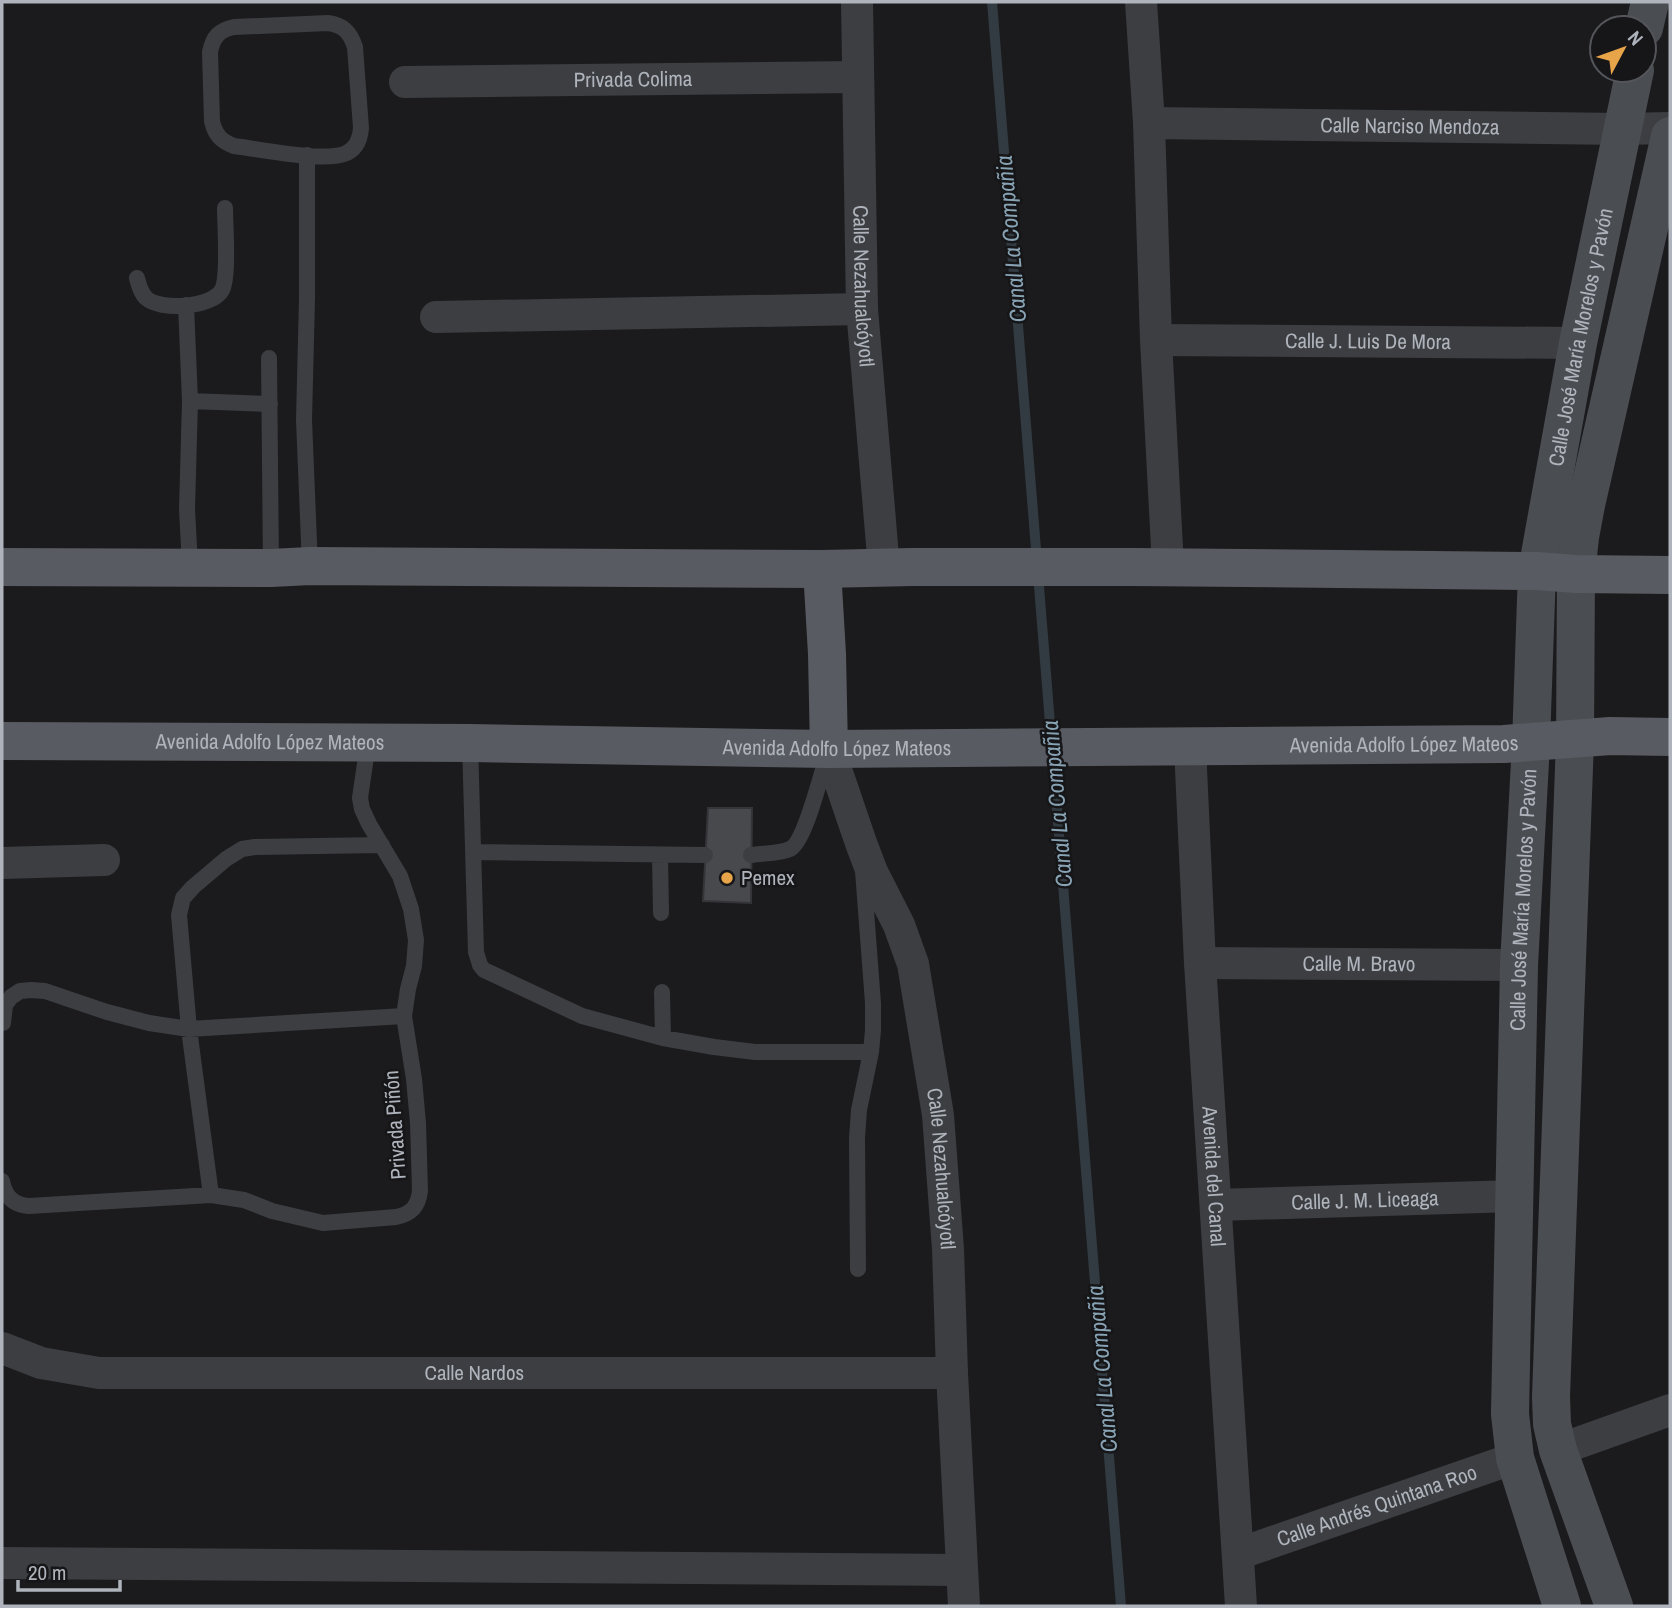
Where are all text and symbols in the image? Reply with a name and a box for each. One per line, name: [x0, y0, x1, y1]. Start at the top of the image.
north arrow: [1588, 14, 1658, 84]
text: N: [1622, 25, 1649, 51]
street label: Privada Colima: [573, 64, 693, 94]
street label: Calle Narciso Mendoza: [1320, 110, 1500, 141]
water label: Canal La Compañia: [988, 154, 1033, 324]
street label: Calle Nezahualcóyotl: [846, 205, 882, 368]
street label: Calle José María Morelos y Pavón: [1541, 205, 1620, 468]
street label: Calle J. Luis De Mora: [1285, 326, 1451, 356]
water label: Canal La Compañia: [1034, 719, 1079, 889]
street label: Avenida Adolfo López Mateos: [155, 727, 384, 757]
street label: Avenida Adolfo López Mateos: [1288, 728, 1519, 760]
street label: Avenida Adolfo López Mateos: [721, 732, 951, 763]
street label: Calle José María Morelos y Pavón: [1503, 768, 1544, 1031]
place label: Pemex: [741, 863, 795, 892]
marker: Pemex: [719, 870, 735, 886]
street label: Calle M. Bravo: [1302, 949, 1416, 978]
street label: Privada Piñón: [376, 1070, 413, 1180]
street label: Calle Nezahualcóyotl: [920, 1086, 963, 1250]
street label: Avenida del Canal: [1195, 1104, 1233, 1247]
street label: Calle J. M. Liceaga: [1291, 1183, 1439, 1217]
water label: Canal La Compañia: [1079, 1284, 1124, 1454]
street label: Calle Nardos: [425, 1358, 524, 1387]
street label: Calle Andrés Quintana Roo: [1273, 1457, 1481, 1553]
scale bar: [18, 1548, 119, 1592]
text: 20 m: [28, 1558, 66, 1587]

